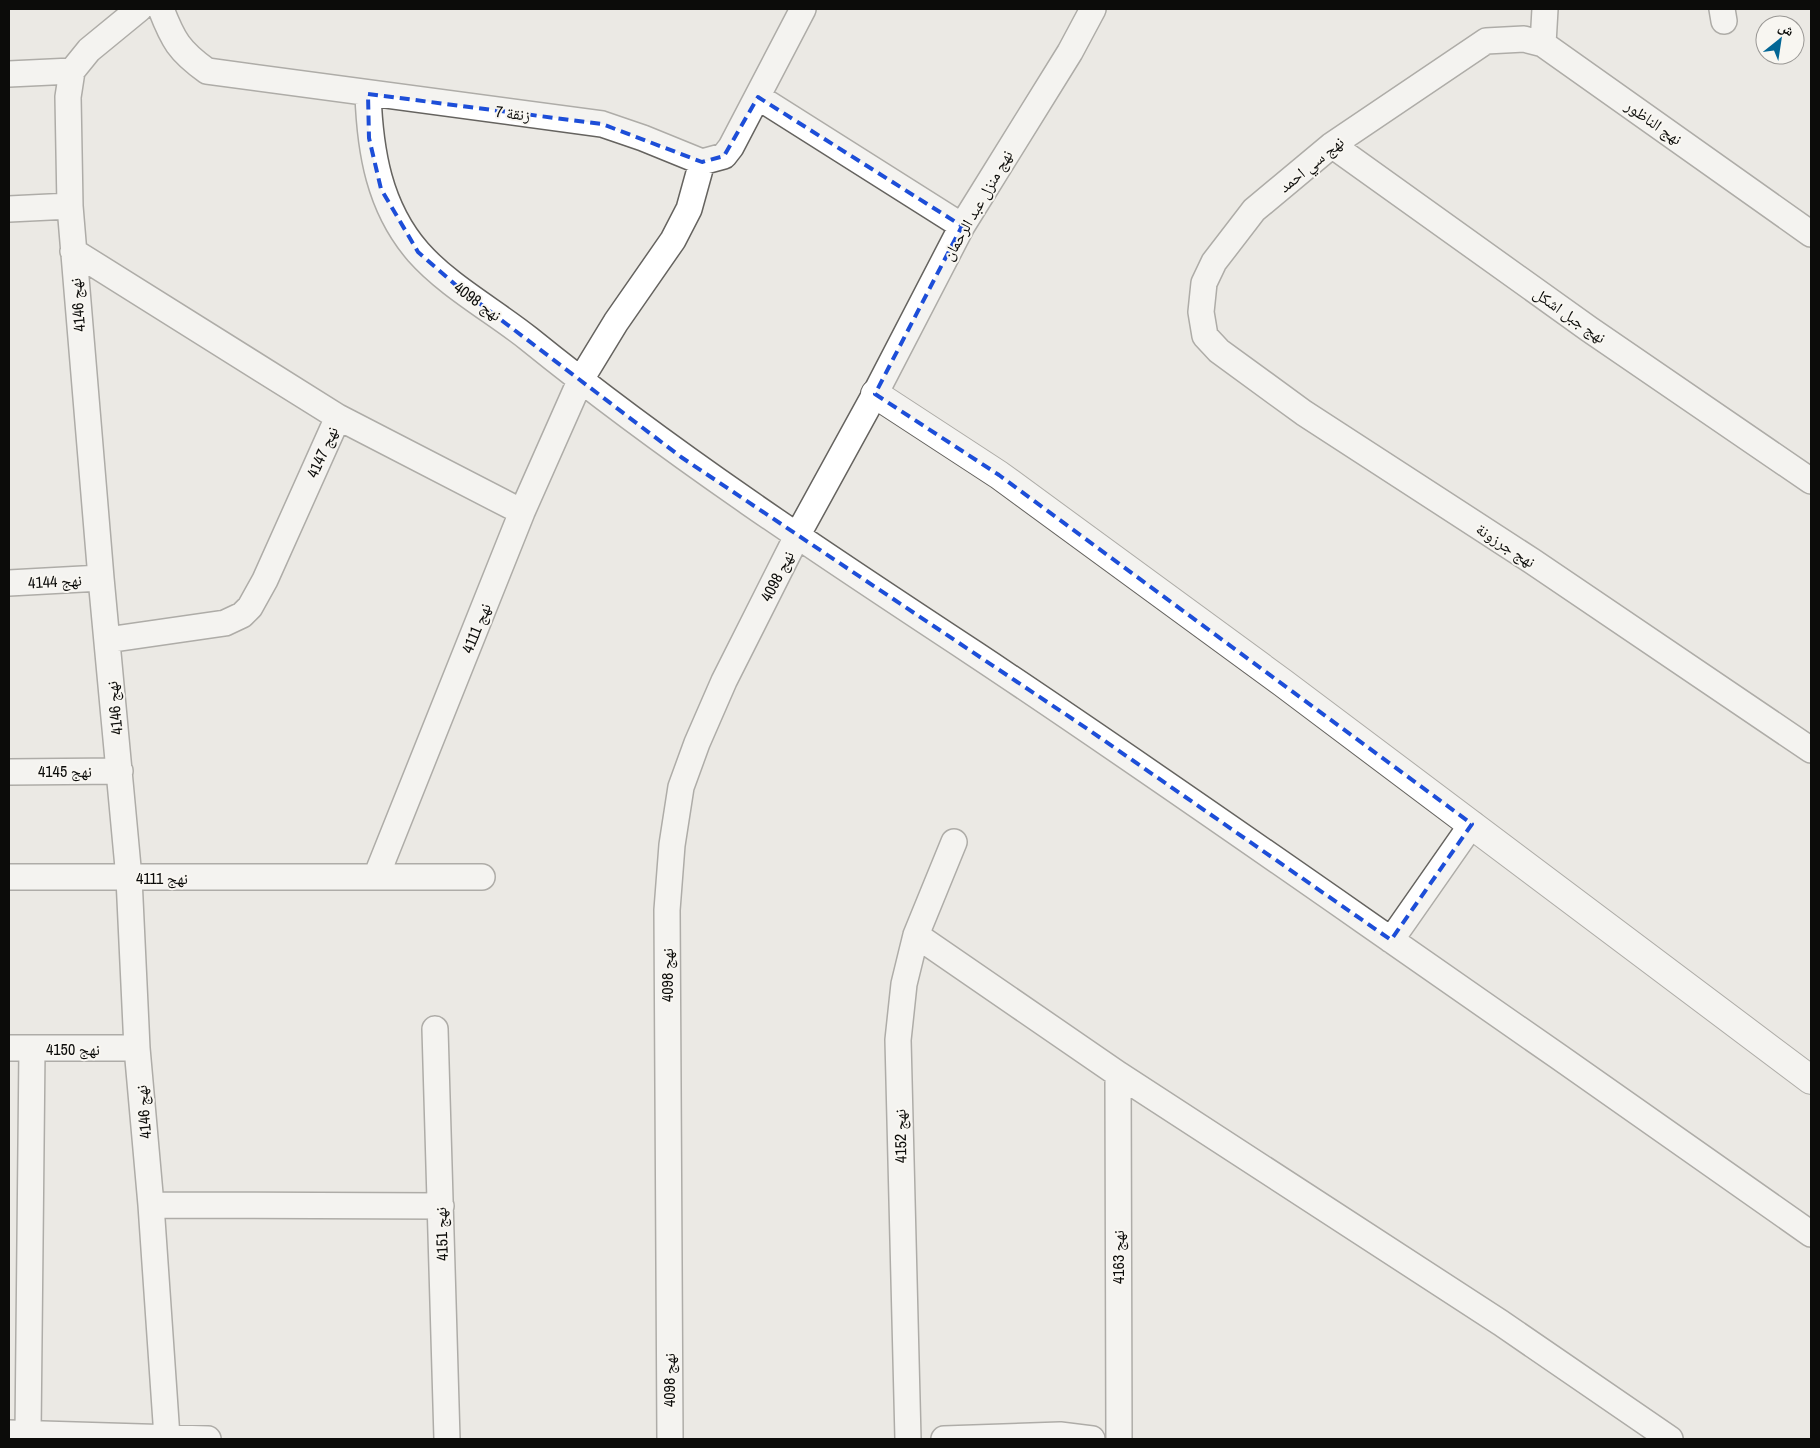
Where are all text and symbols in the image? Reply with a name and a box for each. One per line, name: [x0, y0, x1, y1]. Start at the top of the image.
north arrow: [1755, 15, 1805, 65]
text: ش: [1776, 17, 1798, 40]
street label: نهج الناظور: [1620, 94, 1687, 150]
street label: زنقة 7: [494, 100, 532, 126]
street label: نهج سي احمد: [1274, 131, 1350, 199]
street label: نهج منزل عبد الرحمان: [936, 146, 1018, 264]
street label: نهج 4098: [450, 276, 506, 326]
street label: نهج 4146: [64, 277, 90, 333]
street label: نهج جبل اشكل: [1529, 282, 1611, 348]
street label: نهج 4147: [301, 423, 343, 481]
street label: نهج جرزونة: [1472, 518, 1540, 572]
street label: نهج 4098: [755, 547, 799, 605]
street label: نهج 4144: [27, 569, 83, 593]
street label: نهج 4111: [456, 600, 496, 656]
street label: نهج 4146: [100, 680, 128, 736]
street label: نهج 4145: [38, 760, 92, 782]
street label: نهج 4111: [136, 867, 188, 889]
street label: نهج 4098: [656, 948, 678, 1002]
street label: نهج 4150: [46, 1038, 100, 1060]
street label: نهج 4146: [130, 1084, 156, 1140]
street label: نهج 4152: [889, 1109, 911, 1163]
street label: نهج 4151: [429, 1207, 453, 1261]
street label: نهج 4163: [1107, 1230, 1129, 1284]
street label: نهج 4098: [658, 1353, 680, 1407]

